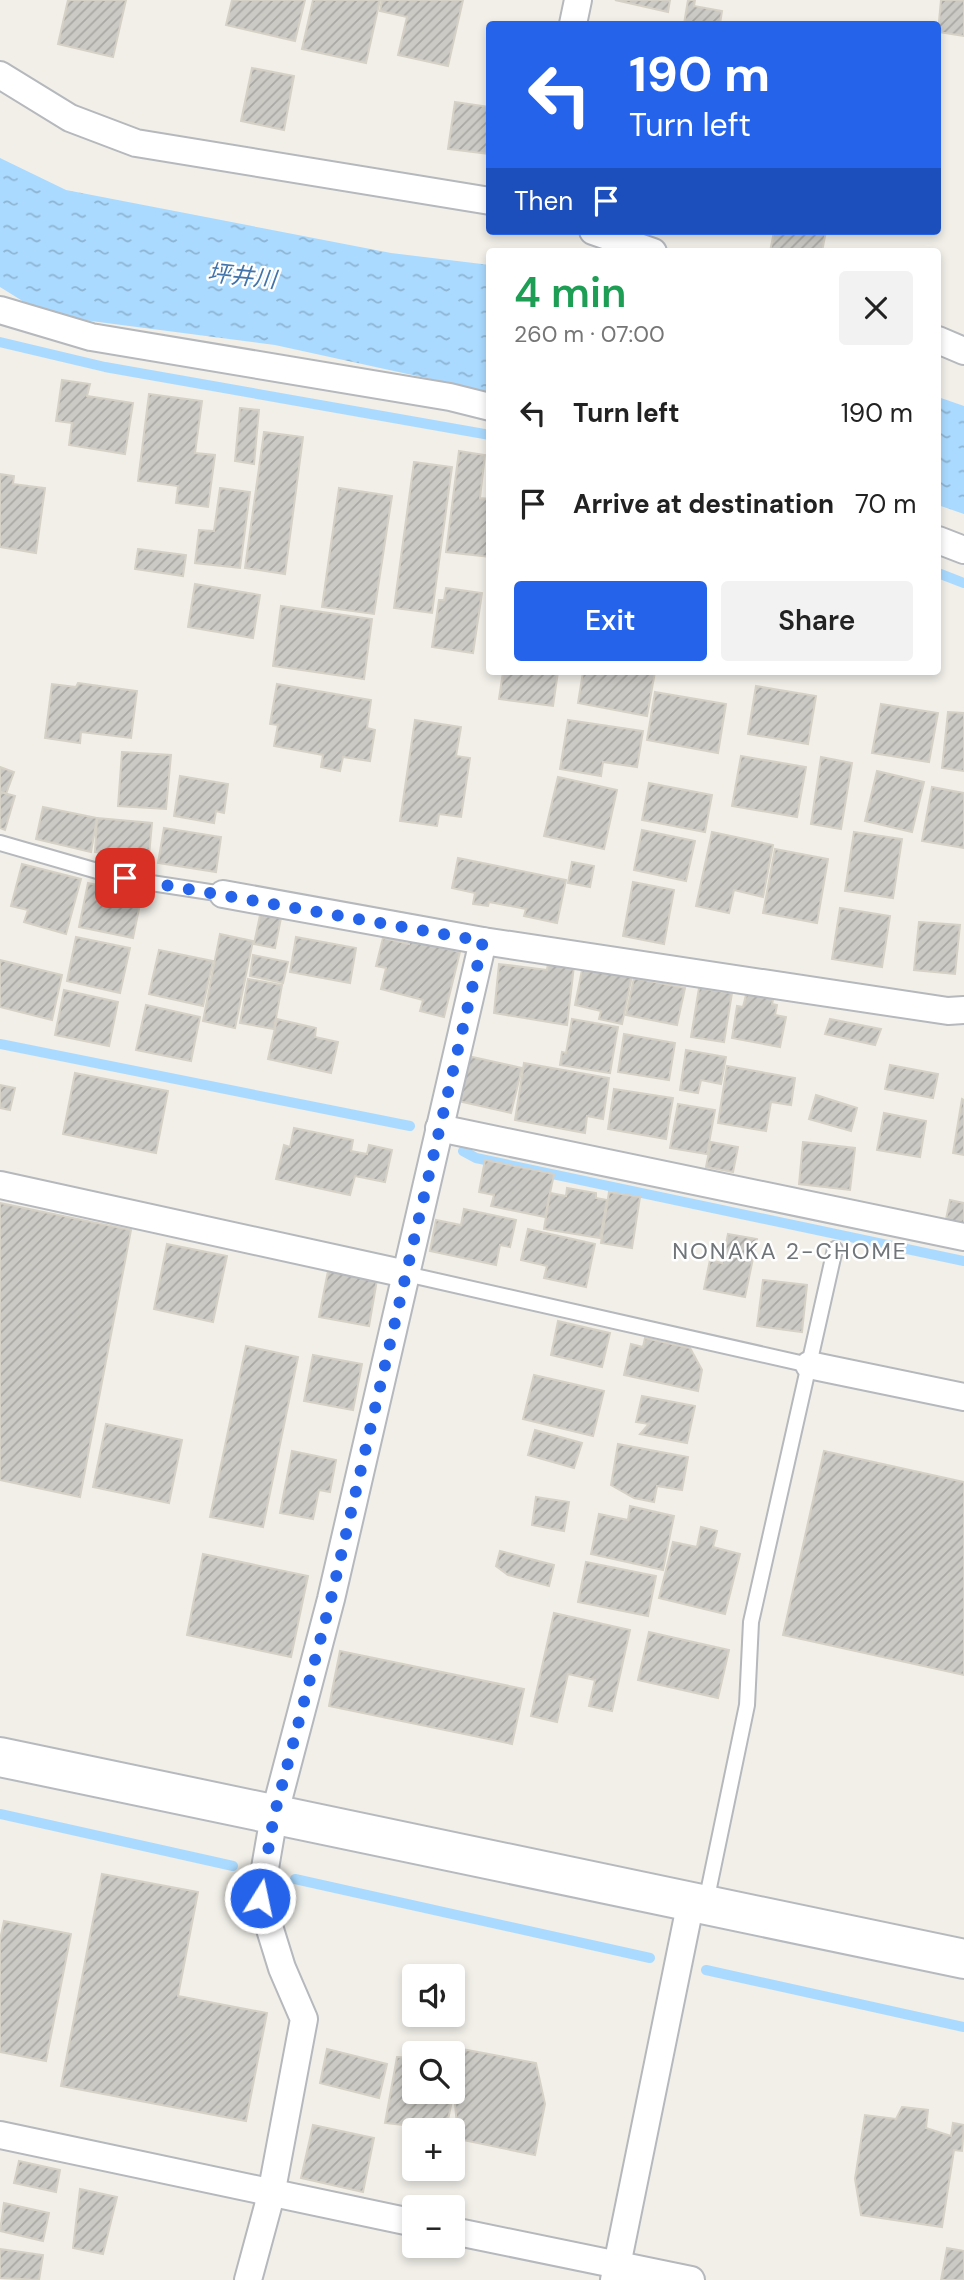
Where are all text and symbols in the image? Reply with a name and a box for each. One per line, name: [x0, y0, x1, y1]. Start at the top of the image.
text: 190 m: [629, 42, 770, 106]
icon: left: [514, 49, 605, 140]
text: Turn left: [629, 104, 751, 146]
icon: arrive: [587, 182, 625, 220]
text: Then: [514, 184, 573, 218]
water label: 坪井川: [206, 257, 281, 295]
text: 4 min: [514, 265, 626, 320]
button: close: [839, 271, 913, 345]
text: 260 m · 07:00: [514, 319, 665, 349]
icon: left: [514, 394, 552, 432]
text: Turn left: [573, 396, 680, 430]
text: 190 m: [841, 396, 913, 430]
icon: arrive: [514, 485, 552, 523]
text: Arrive at destination: [573, 487, 834, 521]
text: 70 m: [855, 487, 916, 521]
button: Exit: [514, 581, 707, 661]
button: Share: [721, 581, 913, 661]
pin: [95, 848, 155, 908]
icon: arrive: [106, 859, 144, 897]
district label: NONAKA 2-CHOME: [672, 1236, 908, 1266]
position arrow: [223, 1861, 297, 1935]
map controls: [402, 1964, 465, 2258]
button: sound: [402, 1964, 465, 2027]
button: search: [402, 2041, 465, 2104]
button: +: [402, 2118, 465, 2181]
button: −: [402, 2195, 465, 2258]

